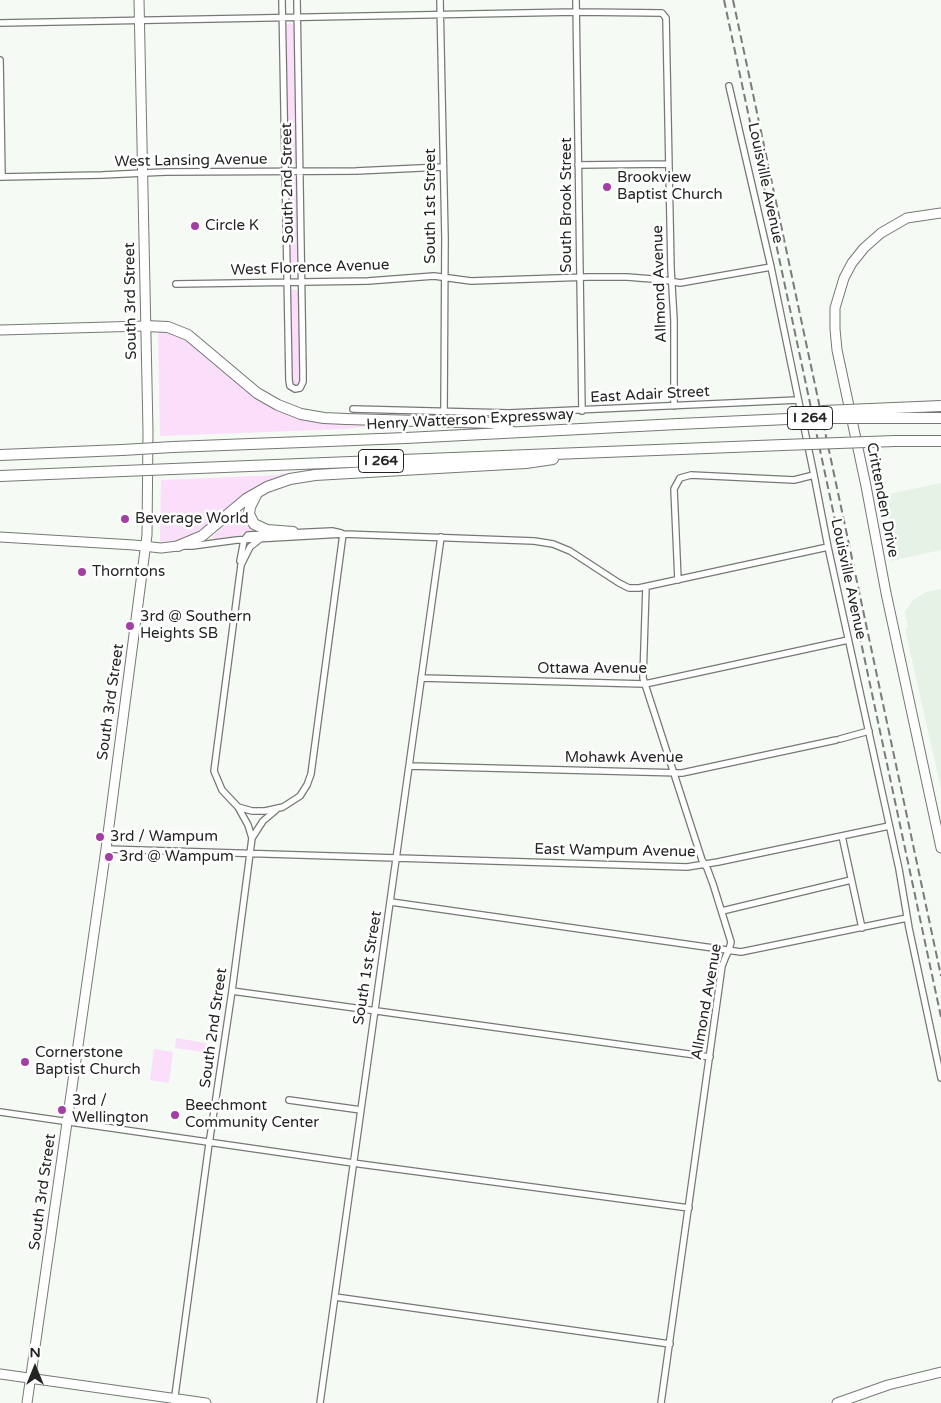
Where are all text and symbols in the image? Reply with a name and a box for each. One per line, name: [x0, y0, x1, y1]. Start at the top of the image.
street label: Louisville Avenue: [743, 121, 787, 245]
street label: South 2nd Street: [278, 122, 298, 244]
street label: South Brook Street: [558, 137, 576, 273]
street label: South 1st Street: [422, 148, 440, 264]
street label: West Lansing Avenue: [114, 151, 268, 171]
place label: Brookview Baptist Church: [617, 169, 723, 204]
marker: Brookview Baptist Church: [601, 181, 613, 193]
place label: Circle K: [205, 217, 259, 235]
marker: Circle K: [189, 220, 201, 232]
street label: Allmond Avenue: [649, 225, 671, 343]
street label: South 3rd Street: [121, 242, 141, 360]
street label: West Florence Avenue: [230, 256, 390, 280]
street label: East Adair Street: [590, 383, 710, 407]
street label: Henry Watterson Expressway: [366, 406, 574, 434]
road number: I 264: [788, 406, 832, 429]
street label: Crittenden Drive: [862, 441, 902, 559]
road number: I 264: [358, 450, 404, 472]
place label: Beverage World: [135, 510, 249, 528]
marker: Beverage World: [119, 513, 131, 525]
street label: Louisville Avenue: [826, 517, 870, 641]
place label: Thorntons: [92, 563, 165, 581]
marker: Thorntons: [76, 566, 88, 578]
place label: 3rd @ Southern Heights SB: [140, 608, 251, 643]
marker: 3rd @ Southern Heights SB: [124, 620, 136, 632]
street label: South 3rd Street: [94, 643, 128, 761]
street label: Ottawa Avenue: [537, 660, 647, 678]
street label: Mohawk Avenue: [565, 749, 683, 767]
place label: 3rd / Wampum: [110, 828, 218, 846]
marker: 3rd / Wampum: [94, 831, 106, 843]
street label: East Wampum Avenue: [534, 841, 696, 861]
place label: 3rd @ Wampum: [119, 848, 234, 866]
marker: 3rd @ Wampum: [103, 851, 115, 863]
street label: South 1st Street: [350, 910, 386, 1026]
street label: Allmond Avenue: [688, 943, 726, 1061]
street label: South 2nd Street: [197, 967, 231, 1089]
place label: Cornerstone Baptist Church: [35, 1044, 141, 1079]
marker: Cornerstone Baptist Church: [19, 1056, 31, 1068]
place label: 3rd / Wellington: [72, 1092, 149, 1127]
place label: Beechmont Community Center: [185, 1097, 319, 1132]
marker: 3rd / Wellington: [56, 1104, 68, 1116]
marker: Beechmont Community Center: [169, 1109, 181, 1121]
street label: South 3rd Street: [26, 1133, 60, 1251]
north arrow: [10, 1343, 60, 1393]
text: N: [29, 1344, 41, 1361]

